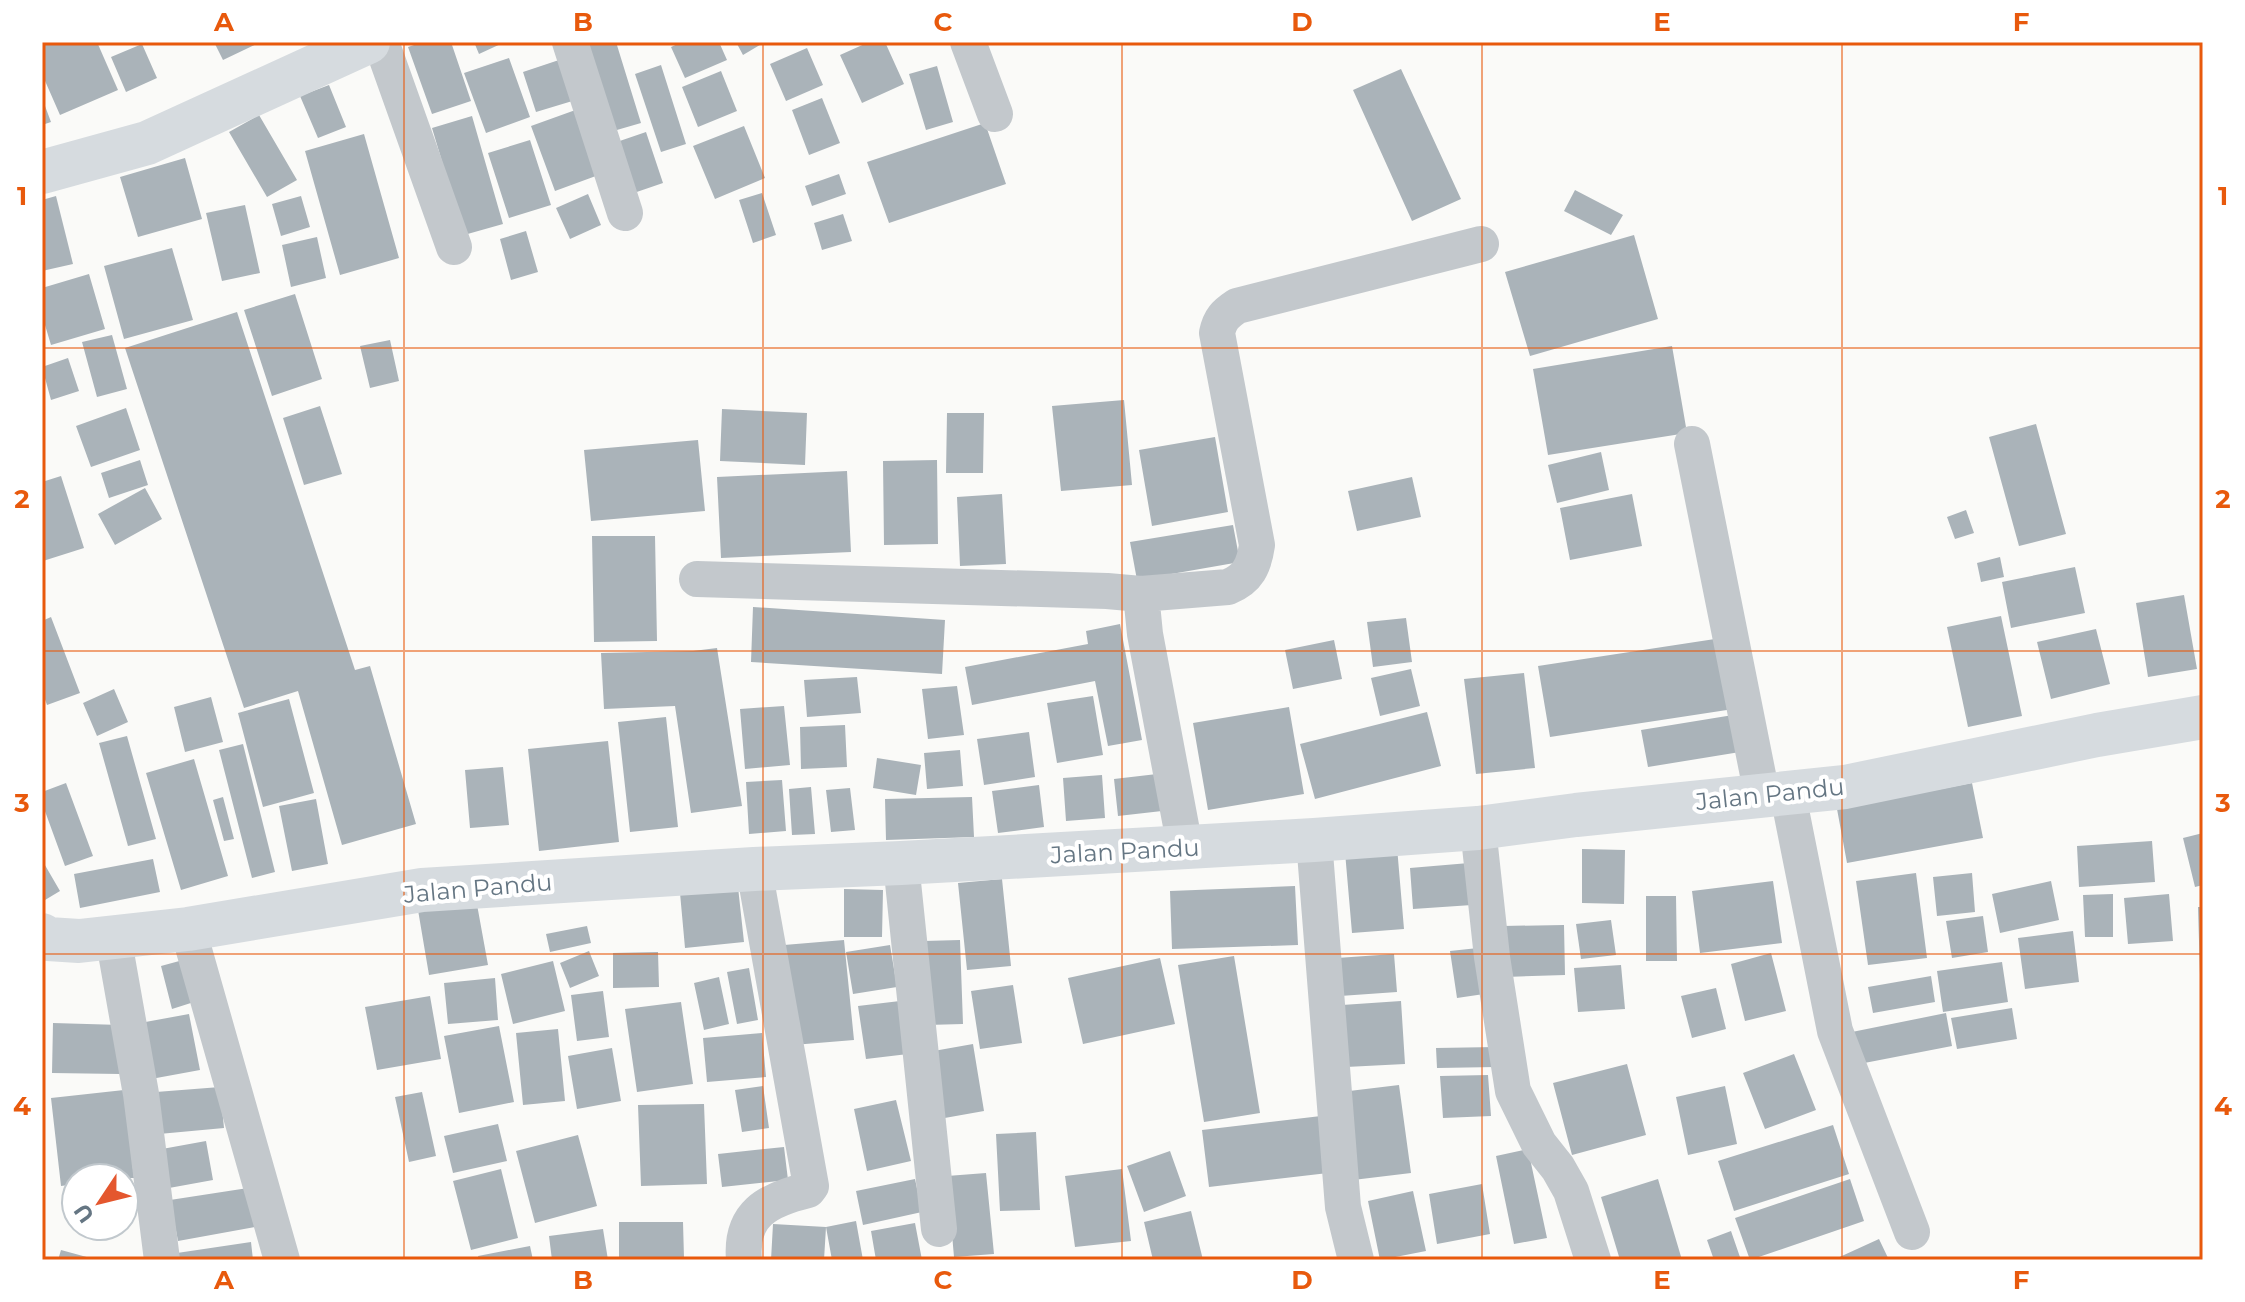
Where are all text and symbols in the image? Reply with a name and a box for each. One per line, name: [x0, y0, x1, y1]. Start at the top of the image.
text: A: [213, 6, 235, 38]
text: B: [573, 6, 593, 38]
text: C: [934, 6, 953, 38]
text: D: [1291, 6, 1313, 38]
text: E: [1653, 6, 1671, 38]
text: F: [2013, 6, 2029, 38]
text: 1: [17, 180, 27, 212]
text: 1: [2218, 180, 2228, 212]
text: 2: [14, 483, 30, 515]
text: 2: [2215, 483, 2231, 515]
street label: Jalan Pandu: [1693, 772, 1846, 816]
text: 3: [13, 787, 30, 819]
text: 3: [2214, 787, 2231, 819]
street label: Jalan Pandu: [1049, 833, 1200, 869]
street label: Jalan Pandu: [402, 867, 553, 909]
text: 4: [13, 1090, 31, 1122]
text: 4: [2214, 1090, 2232, 1122]
north arrow: [60, 1162, 140, 1242]
text: U: [68, 1198, 100, 1228]
text: A: [213, 1264, 235, 1296]
text: B: [573, 1264, 593, 1296]
text: C: [934, 1264, 953, 1296]
text: D: [1291, 1264, 1313, 1296]
text: E: [1653, 1264, 1671, 1296]
text: F: [2013, 1264, 2029, 1296]

